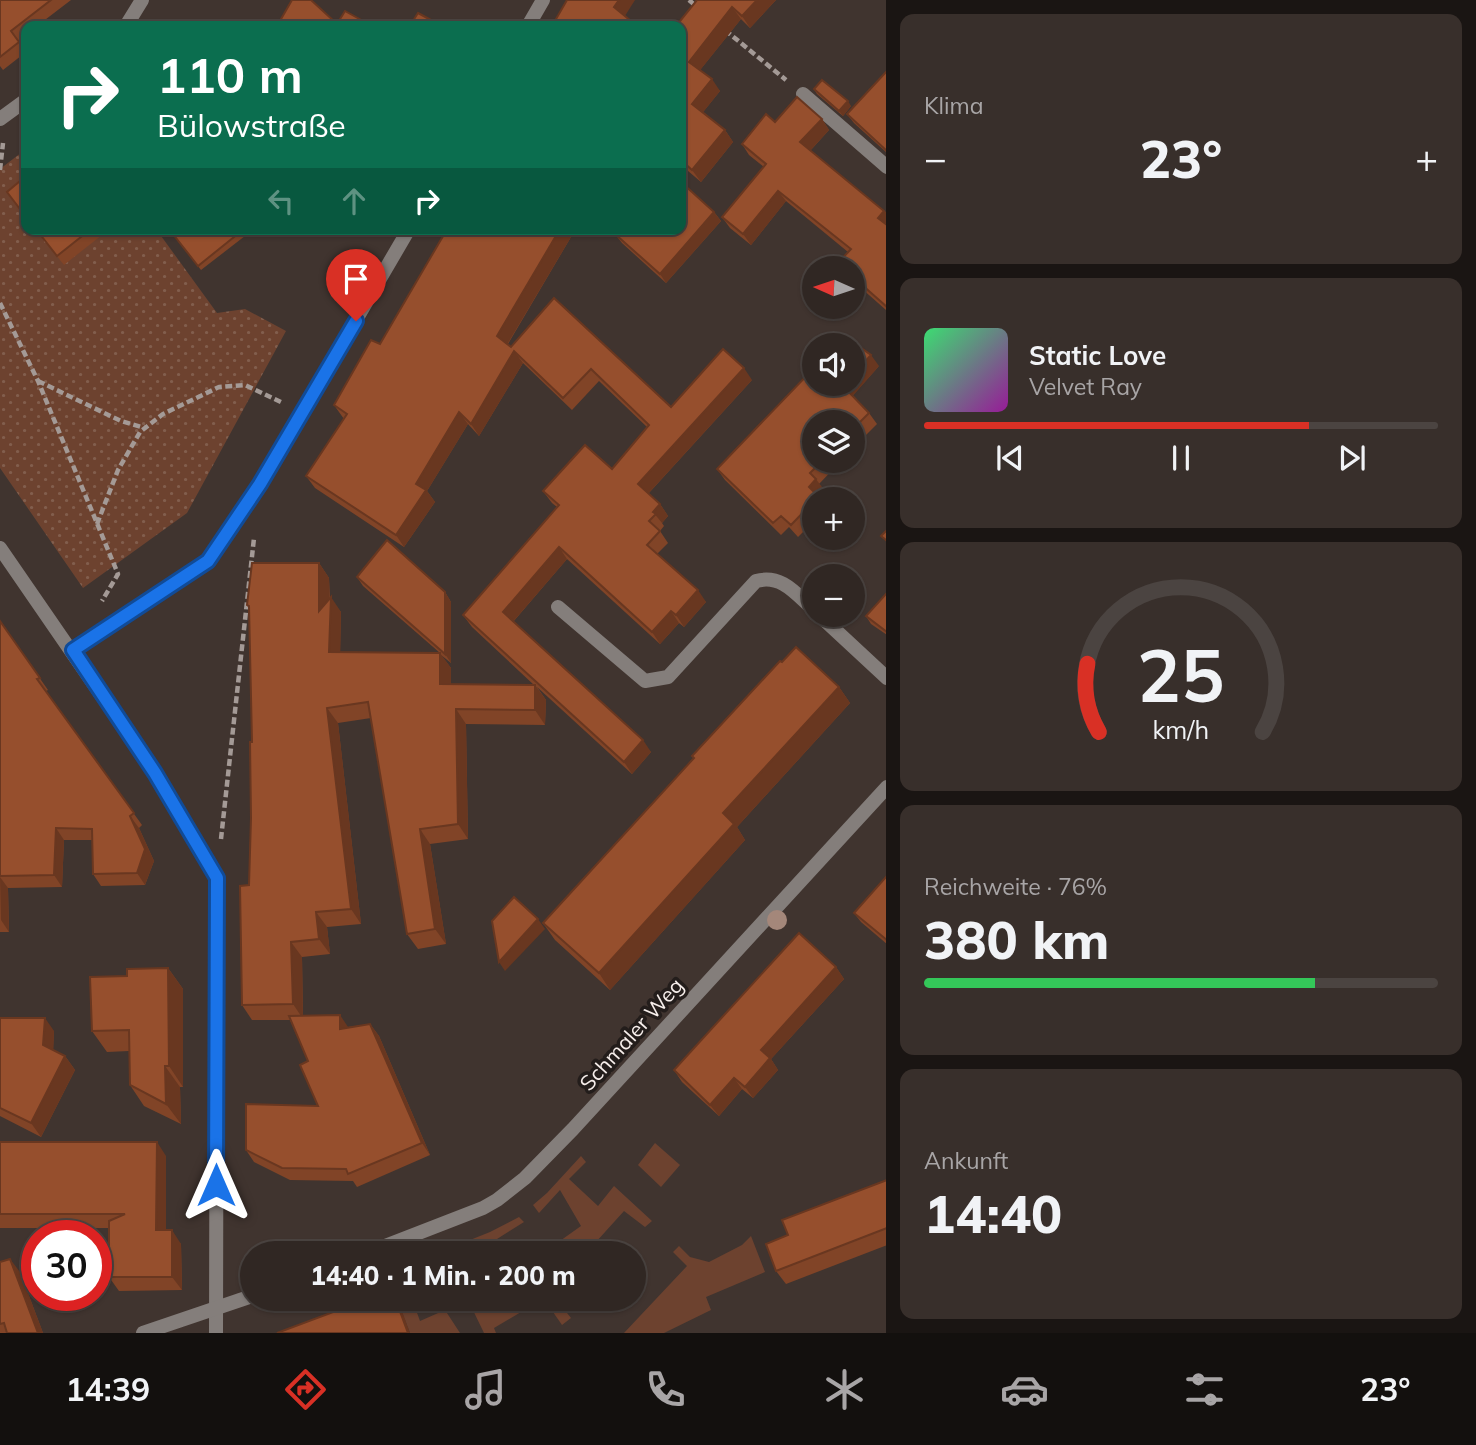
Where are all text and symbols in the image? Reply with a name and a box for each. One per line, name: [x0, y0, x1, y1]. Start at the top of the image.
text: 110 m: [157, 44, 303, 105]
icon: right: [42, 49, 133, 140]
text: Klima: [924, 91, 984, 120]
text: Bülowstraße: [157, 105, 346, 145]
text: 23°: [1140, 126, 1222, 191]
text: −: [924, 134, 947, 182]
text: +: [1415, 134, 1438, 182]
icon: left: [262, 182, 300, 220]
icon: ahead: [335, 182, 373, 220]
icon: right: [408, 182, 446, 220]
pin: [326, 249, 386, 321]
north arrow: [802, 256, 864, 318]
map controls: [802, 256, 865, 627]
icon: arrive: [337, 260, 375, 298]
button: sound: [802, 333, 865, 396]
text: Static Love: [1029, 339, 1166, 372]
text: Velvet Ray: [1029, 372, 1142, 401]
button: layers: [802, 410, 865, 473]
icon: previous: [991, 439, 1029, 477]
icon: pause: [1162, 439, 1200, 477]
icon: next: [1333, 439, 1371, 477]
button: +: [802, 487, 865, 550]
button: −: [802, 564, 865, 627]
text: 25: [1137, 630, 1225, 721]
text: km/h: [1153, 714, 1209, 745]
text: Reichweite · 76%: [924, 872, 1107, 901]
text: 380 km: [924, 907, 1109, 972]
street label: Schmaler Weg: [574, 972, 688, 1096]
text: Ankunft: [924, 1146, 1008, 1175]
position arrow: [179, 1148, 253, 1222]
text: 14:40: [924, 1181, 1062, 1246]
speed limit sign: 30: [21, 1220, 112, 1311]
text: 14:40 · 1 Min. · 200 m: [310, 1259, 576, 1292]
icon: directions: [281, 1365, 330, 1414]
icon: music: [461, 1365, 510, 1414]
icon: phone: [641, 1365, 690, 1414]
icon: climate: [820, 1365, 869, 1414]
icon: car: [1000, 1365, 1049, 1414]
icon: filters: [1180, 1365, 1229, 1414]
text: 14:39: [65, 1369, 150, 1409]
text: 23°: [1360, 1369, 1410, 1409]

